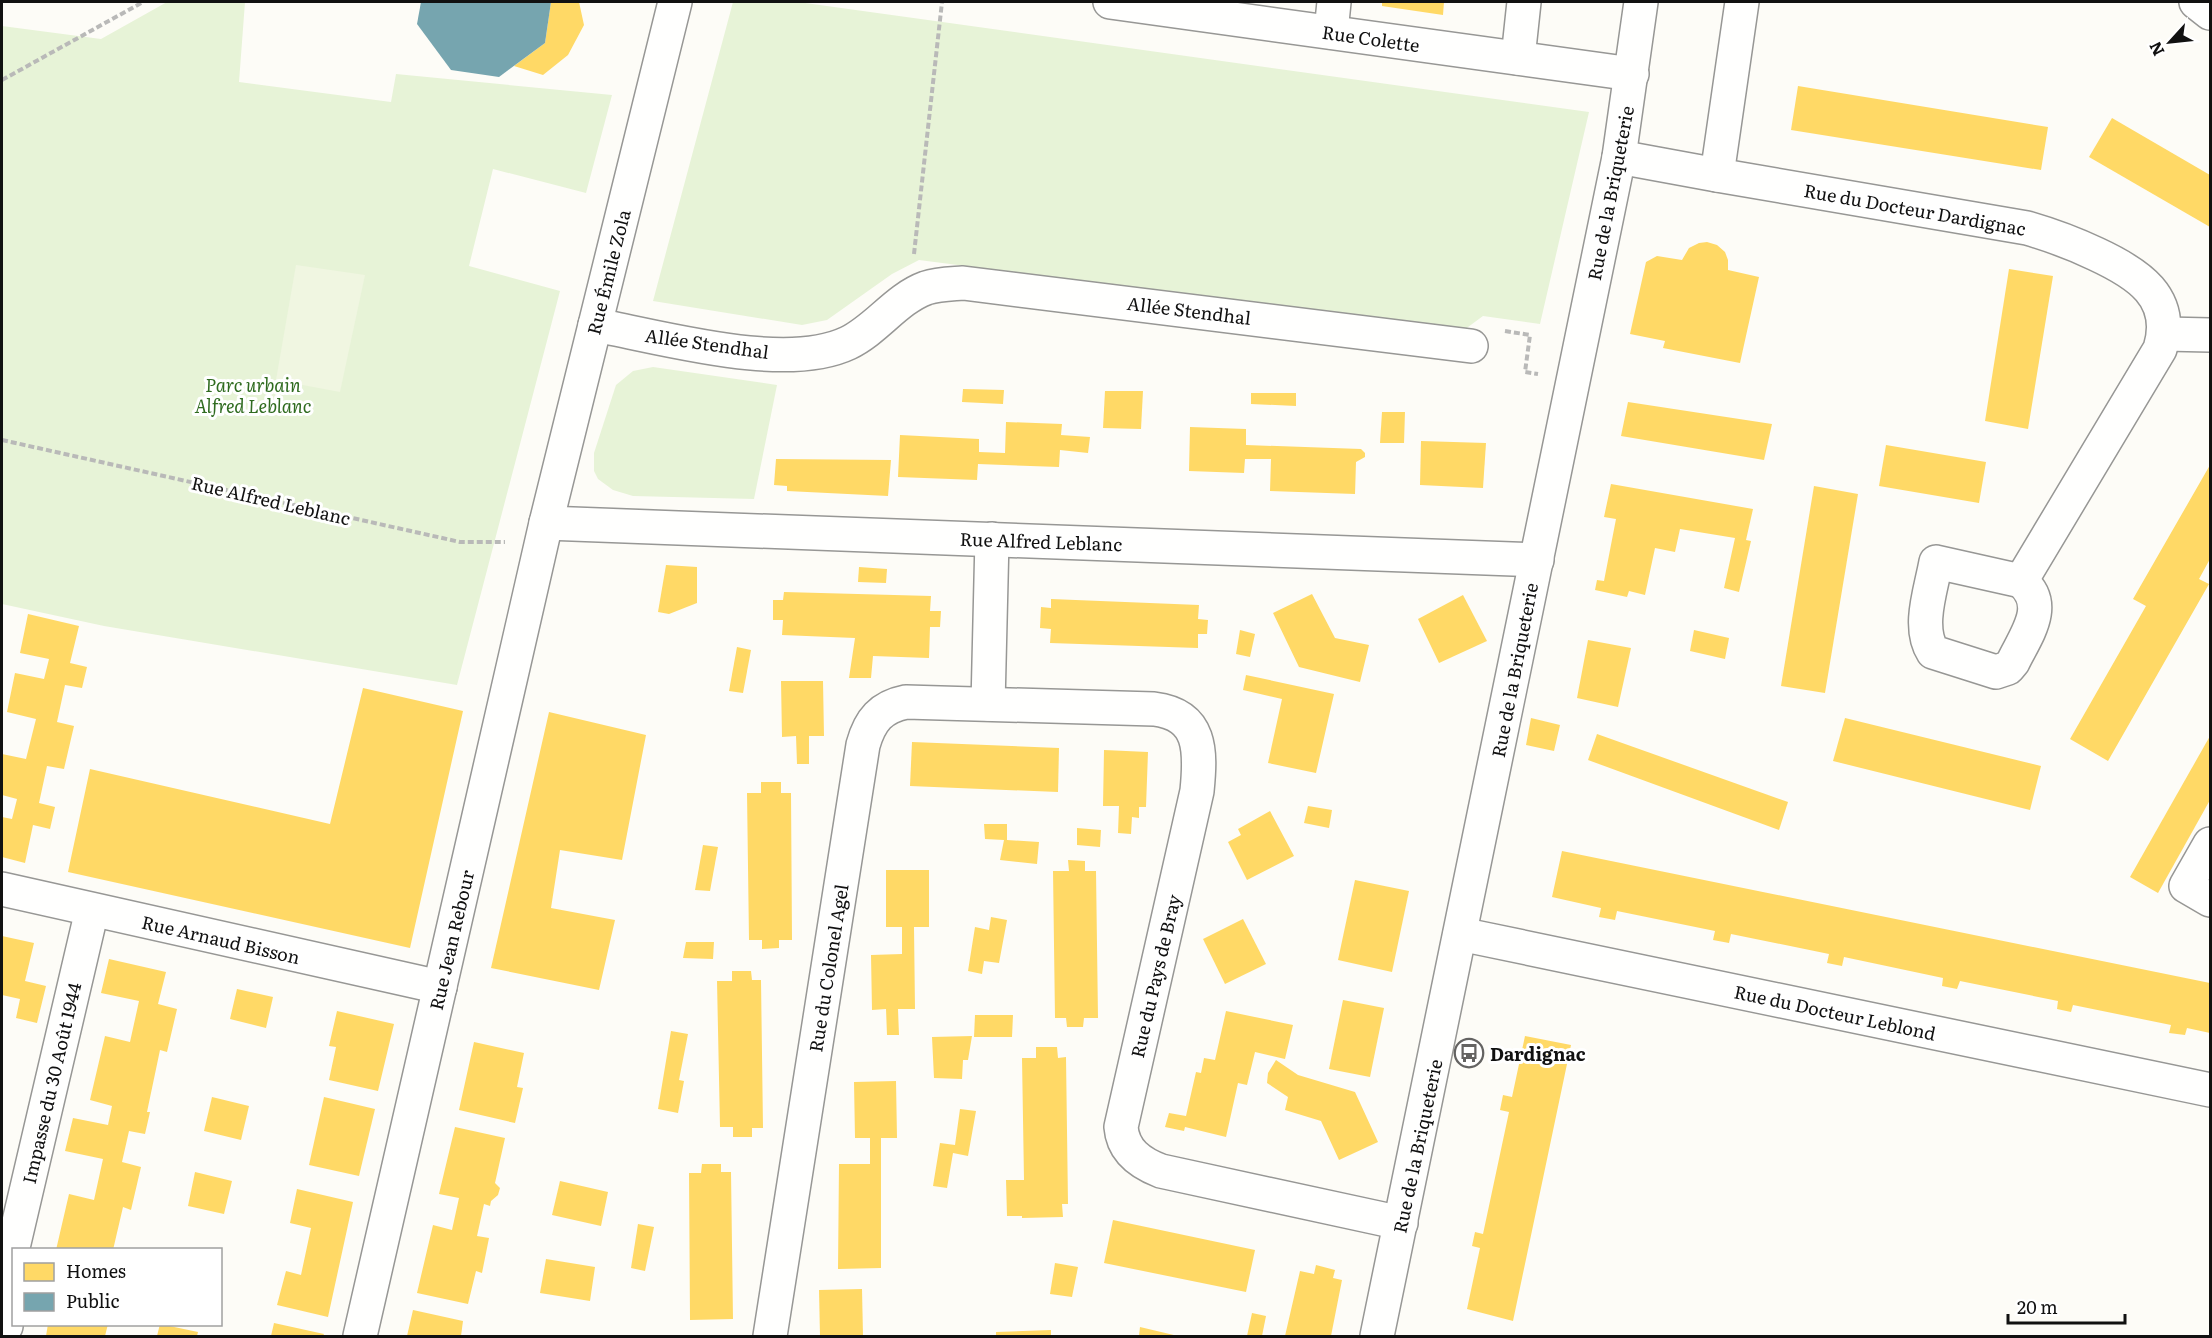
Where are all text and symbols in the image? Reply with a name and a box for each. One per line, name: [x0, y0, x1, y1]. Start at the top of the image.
north arrow: [2140, 12, 2200, 72]
street label: Rue Colette: [1321, 18, 1421, 58]
text: N: [2142, 38, 2169, 61]
street label: Rue de la Briqueterie: [1580, 103, 1640, 283]
street label: Rue du Docteur Dardignac: [1802, 176, 2028, 242]
street label: Rue Émile Zola: [579, 206, 637, 337]
street label: Allée Stendhal: [1125, 289, 1253, 331]
street label: Allée Stendhal: [643, 321, 771, 365]
park label: Parc urbain Alfred Leblanc: [194, 371, 312, 419]
street label: Rue Alfred Leblanc: [189, 469, 353, 531]
street label: Rue Alfred Leblanc: [959, 525, 1123, 557]
street label: Rue de la Briqueterie: [1484, 580, 1544, 760]
street label: Rue Jean Rebour: [422, 867, 480, 1013]
street label: Rue du Colonel Agel: [801, 882, 855, 1054]
street label: Rue du Pays de Bray: [1123, 891, 1187, 1060]
street label: Rue Arnaud Bisson: [139, 908, 303, 970]
street label: Rue du Docteur Leblond: [1732, 977, 1938, 1047]
street label: Impasse du 30 Août 1944: [15, 980, 87, 1186]
bus stop icon: Dardignac: [1453, 1037, 1485, 1069]
place label: Dardignac: [1490, 1040, 1586, 1067]
street label: Rue de la Briqueterie: [1385, 1056, 1449, 1236]
legend: [12, 1248, 222, 1326]
text: Homes: [66, 1257, 126, 1284]
text: Public: [66, 1287, 120, 1314]
scale bar: [2008, 1287, 2125, 1325]
text: 20 m: [2017, 1293, 2058, 1320]

